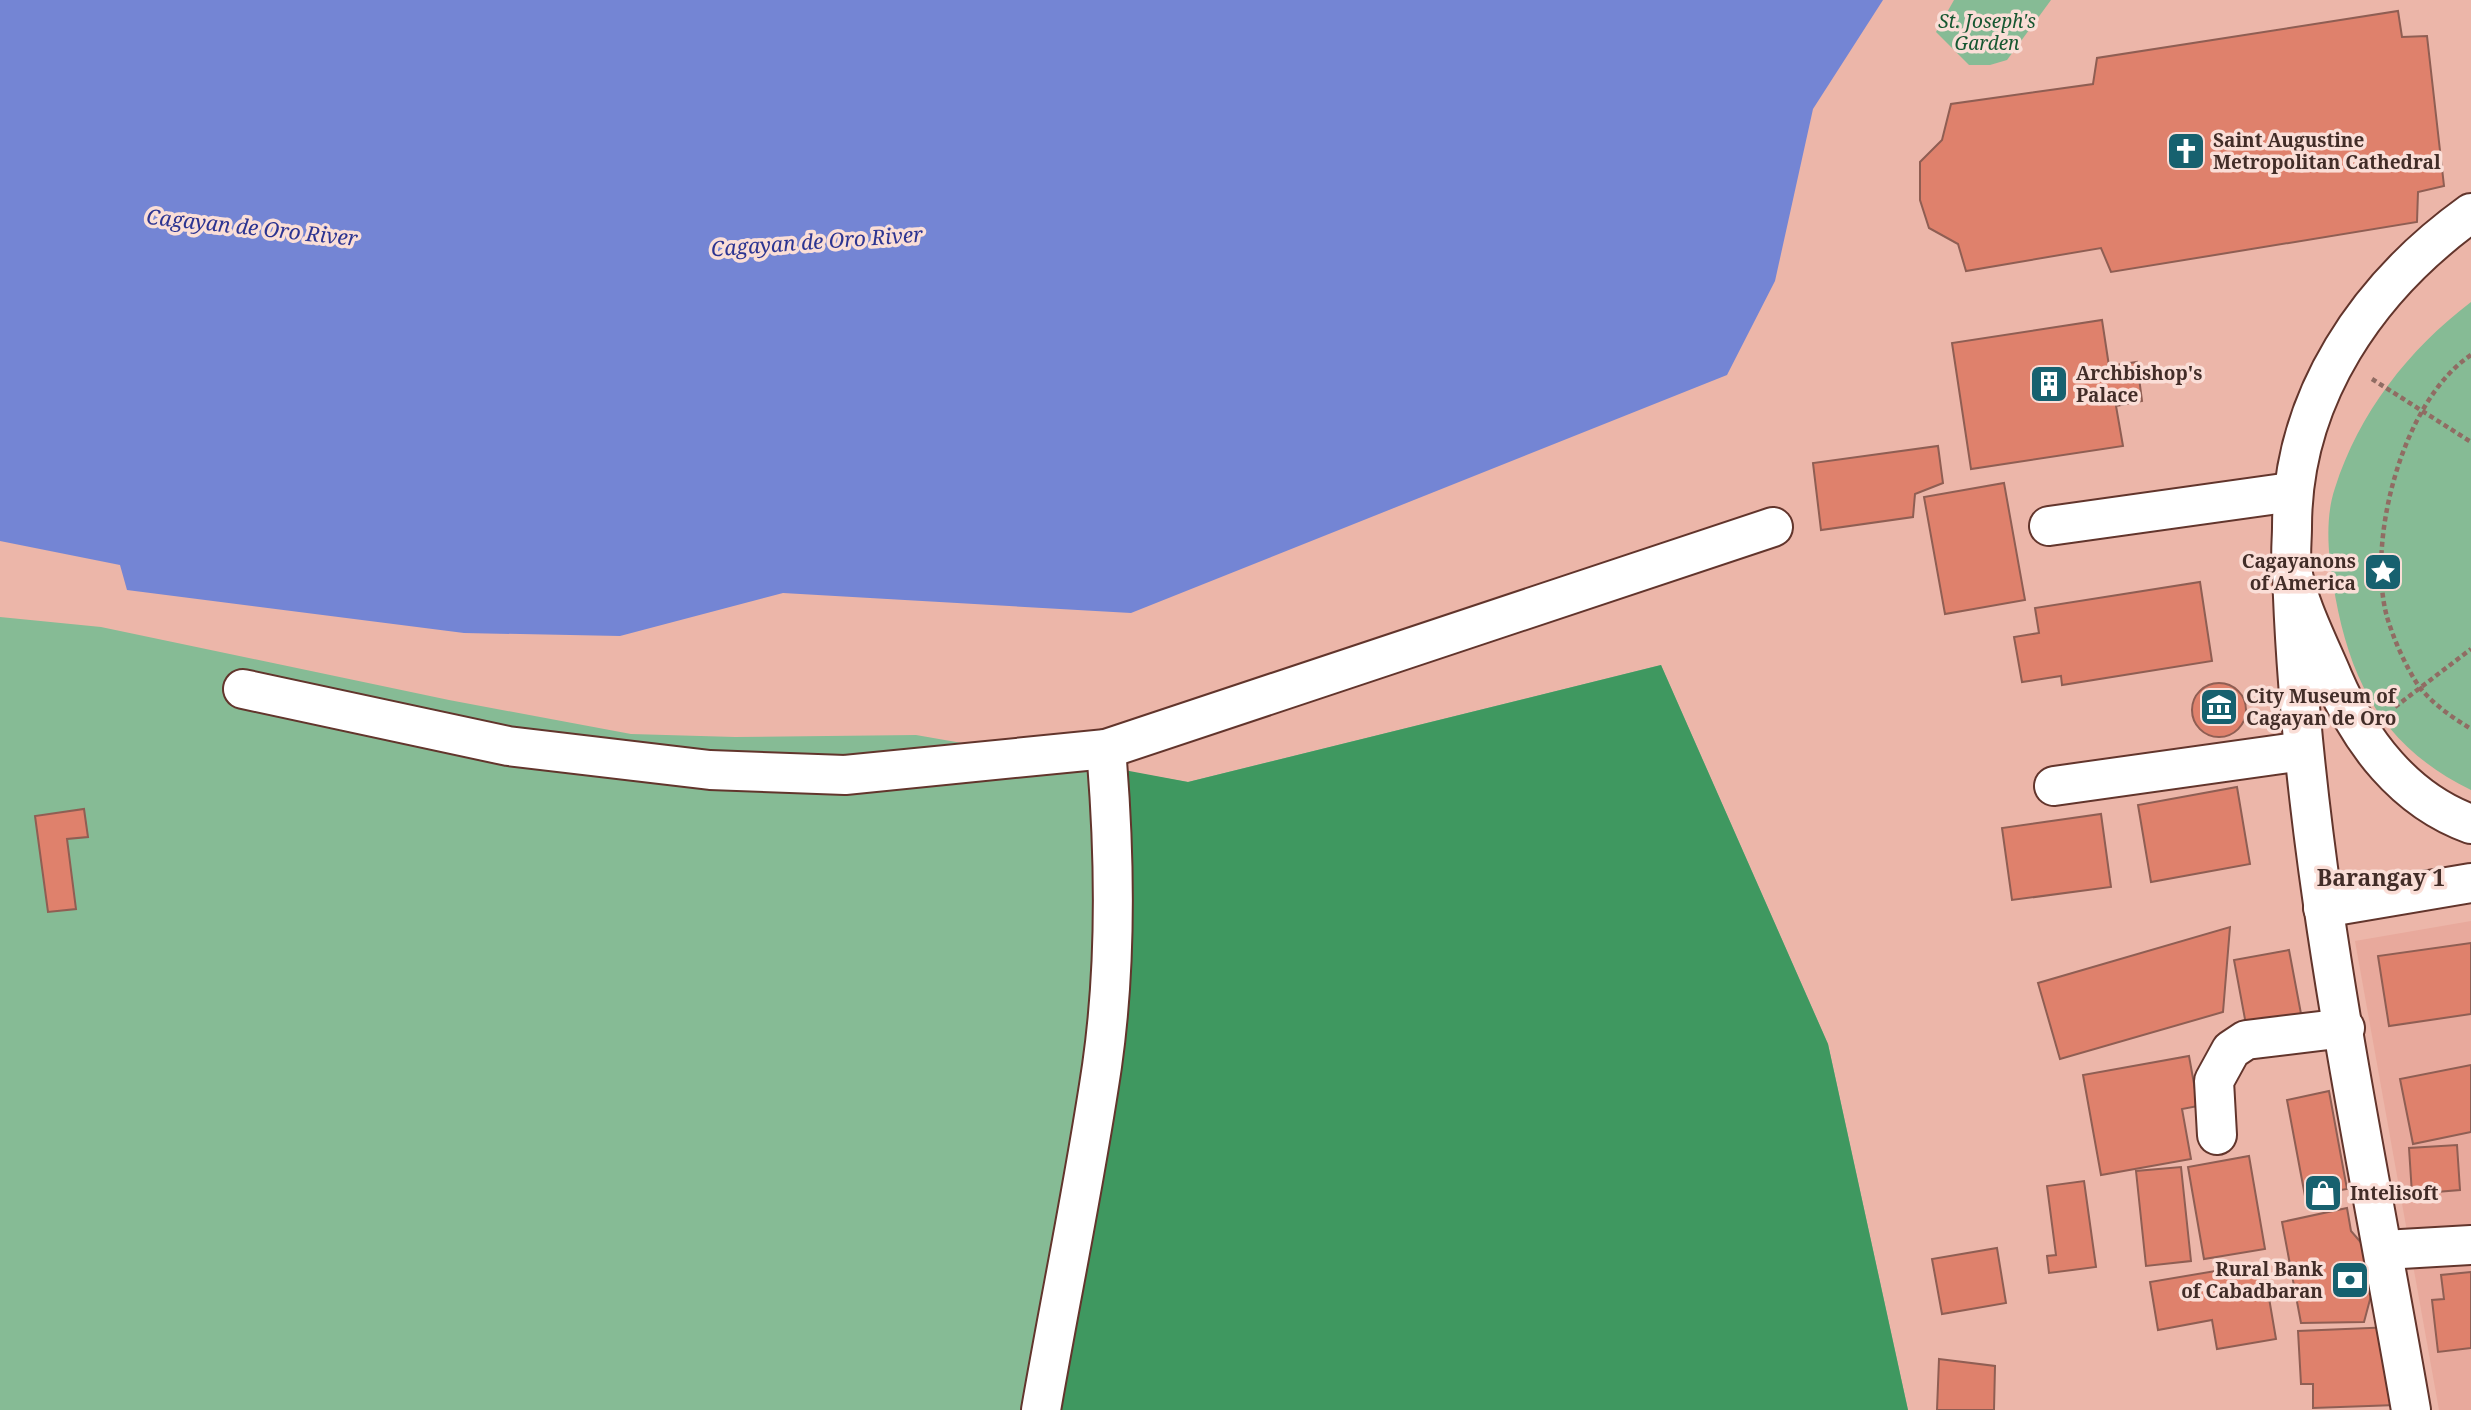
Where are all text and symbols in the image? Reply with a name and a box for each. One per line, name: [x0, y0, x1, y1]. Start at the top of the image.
park label: St. Joseph's Garden: [1938, 8, 2036, 56]
place label: Saint Augustine Metropolitan Cathedral: [2213, 127, 2441, 175]
church icon: Saint Augustine Metropolitan Cathedral: [2165, 130, 2207, 172]
water label: Cagayan de Oro River: [145, 202, 359, 252]
water label: Cagayan de Oro River: [710, 220, 924, 262]
place label: Archbishop's Palace: [2076, 360, 2202, 408]
building icon: Archbishop's Palace: [2028, 363, 2070, 405]
place label: Cagayanons of America: [2242, 548, 2356, 596]
place icon: Cagayanons of America: [2362, 551, 2404, 593]
place label: City Museum of Cagayan de Oro: [2246, 683, 2398, 731]
museum icon: City Museum of Cagayan de Oro: [2198, 686, 2240, 728]
district label: Barangay 1: [2317, 861, 2445, 893]
shop icon: Intelisoft: [2302, 1172, 2344, 1214]
place label: Intelisoft: [2350, 1180, 2439, 1206]
place label: Rural Bank of Cabadbaran: [2181, 1256, 2324, 1304]
bank icon: Rural Bank of Cabadbaran: [2329, 1259, 2371, 1301]

